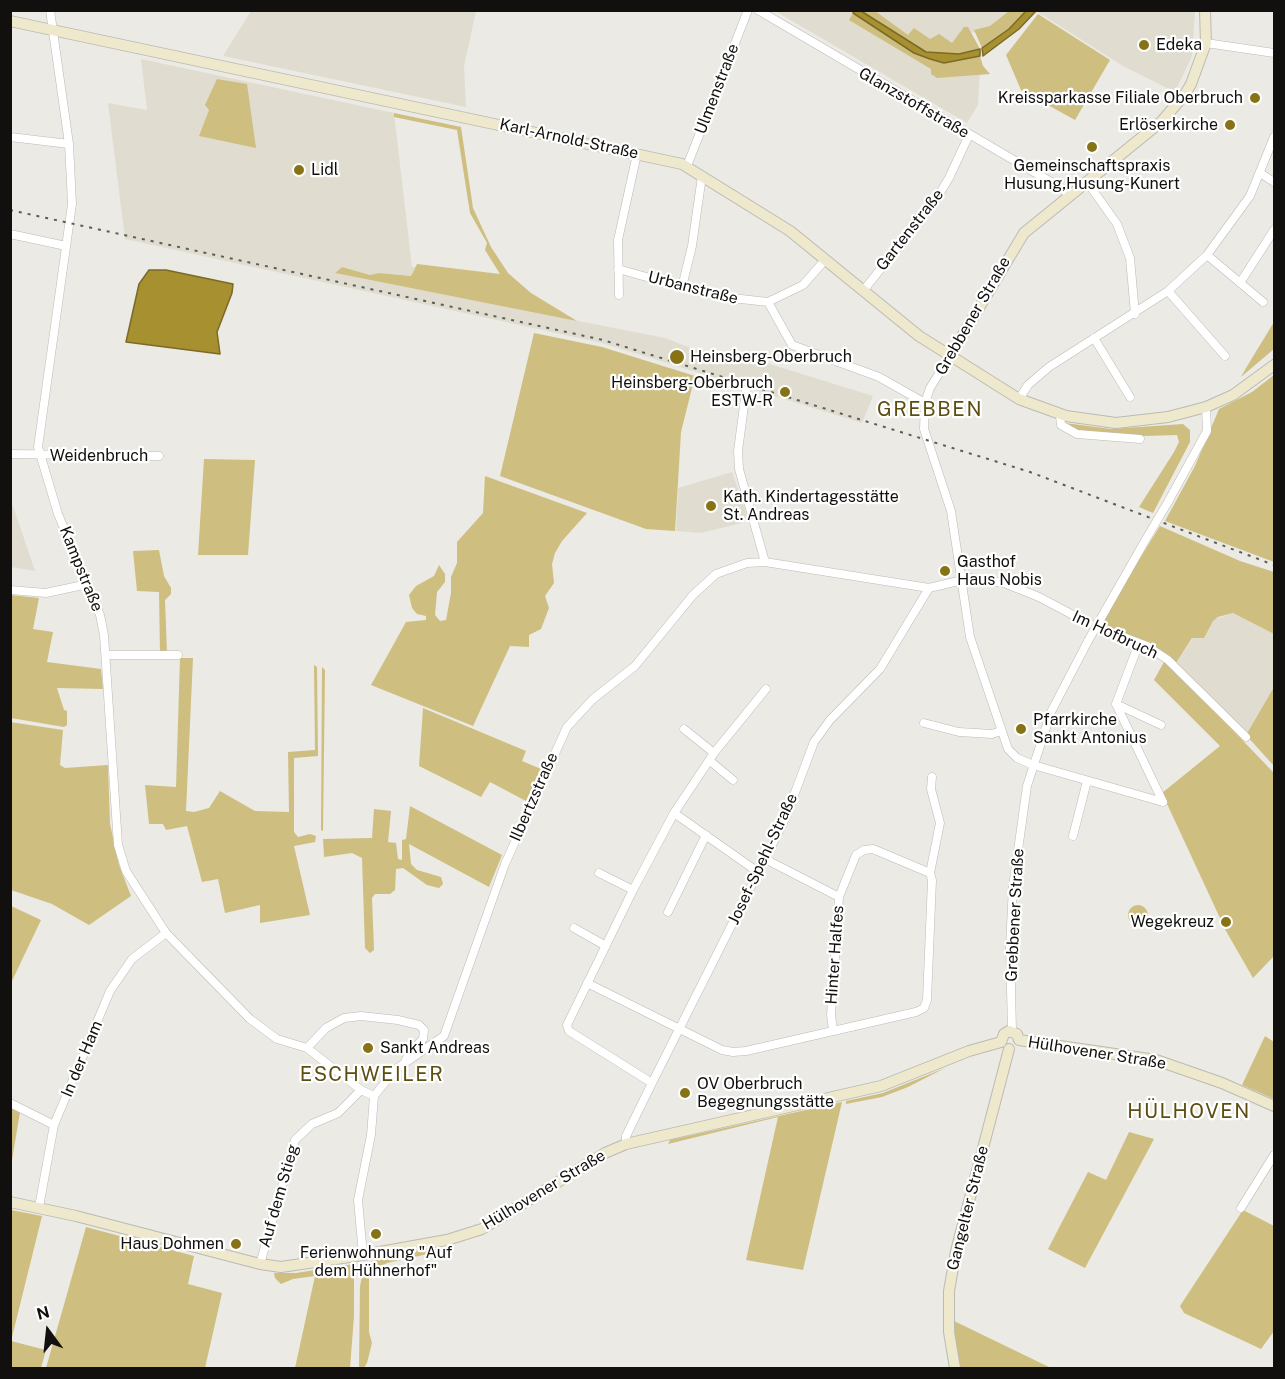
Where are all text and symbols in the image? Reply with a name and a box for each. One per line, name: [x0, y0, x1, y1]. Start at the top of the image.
place label: Edeka: [1156, 35, 1202, 55]
marker: Edeka: [1137, 38, 1151, 52]
street label: Ulmenstraße: [691, 41, 743, 137]
street label: Glanzstoffstraße: [855, 64, 973, 142]
place label: Kreissparkasse Filiale Oberbruch: [998, 88, 1243, 108]
marker: Kreissparkasse Filiale Oberbruch: [1248, 91, 1262, 105]
street label: Karl-Arnold-Straße: [498, 115, 640, 163]
place label: Erlöserkirche: [1119, 115, 1218, 135]
marker: Erlöserkirche: [1223, 118, 1237, 132]
marker: Gemeinschaftspraxis Husung,Husung-Kunert: [1085, 140, 1099, 154]
place label: Gemeinschaftspraxis Husung,Husung-Kunert: [1004, 156, 1180, 194]
place label: Lidl: [311, 160, 339, 180]
marker: Lidl: [292, 163, 306, 177]
street label: Gartenstraße: [872, 185, 948, 275]
street label: Grebbener Straße: [931, 253, 1015, 379]
street label: Urbanstraße: [646, 268, 740, 308]
place label: Heinsberg-Oberbruch: [690, 347, 852, 367]
marker: Heinsberg-Oberbruch: [668, 348, 686, 366]
place label: Heinsberg-Oberbruch ESTW-R: [611, 373, 773, 411]
marker: Heinsberg-Oberbruch ESTW-R: [778, 385, 792, 399]
district label: GREBBEN: [877, 398, 983, 422]
street label: Weidenbruch: [50, 446, 148, 466]
place label: Kath. Kindertagesstätte St. Andreas: [723, 487, 899, 525]
marker: Kath. Kindertagesstätte St. Andreas: [704, 499, 718, 513]
street label: Kampstraße: [55, 524, 107, 614]
place label: Gasthof Haus Nobis: [957, 552, 1042, 590]
marker: Gasthof Haus Nobis: [938, 564, 952, 578]
street label: Im Hofbruch: [1069, 607, 1161, 663]
place label: Pfarrkirche Sankt Antonius: [1033, 710, 1146, 748]
marker: Pfarrkirche Sankt Antonius: [1014, 722, 1028, 736]
street label: Ilbertzstraße: [506, 750, 562, 844]
street label: Josef-Spehl-Straße: [724, 790, 802, 928]
street label: Grebbener Straße: [1002, 848, 1028, 982]
street label: Hinter Halfes: [822, 905, 848, 1005]
place label: Wegekreuz: [1131, 912, 1214, 932]
marker: Wegekreuz: [1219, 915, 1233, 929]
street label: In der Ham: [57, 1018, 107, 1100]
street label: Hülhovener Straße: [1026, 1033, 1168, 1073]
place label: Sankt Andreas: [380, 1038, 490, 1058]
marker: Sankt Andreas: [361, 1041, 375, 1055]
district label: ESCHWEILER: [300, 1063, 444, 1087]
place label: OV Oberbruch Begegnungsstätte: [697, 1074, 834, 1112]
marker: OV Oberbruch Begegnungsstätte: [678, 1086, 692, 1100]
district label: HÜLHOVEN: [1127, 1100, 1251, 1124]
street label: Auf dem Stieg: [255, 1142, 303, 1250]
street label: Gangelter Straße: [943, 1144, 993, 1272]
street label: Hülhovener Straße: [479, 1146, 609, 1234]
marker: Ferienwohnung "Auf dem Hühnerhof": [369, 1227, 383, 1241]
place label: Haus Dohmen: [120, 1234, 224, 1254]
marker: Haus Dohmen: [229, 1237, 243, 1251]
place label: Ferienwohnung "Auf dem Hühnerhof": [300, 1243, 452, 1281]
north arrow: [18, 1301, 78, 1361]
text: N: [35, 1302, 52, 1324]

